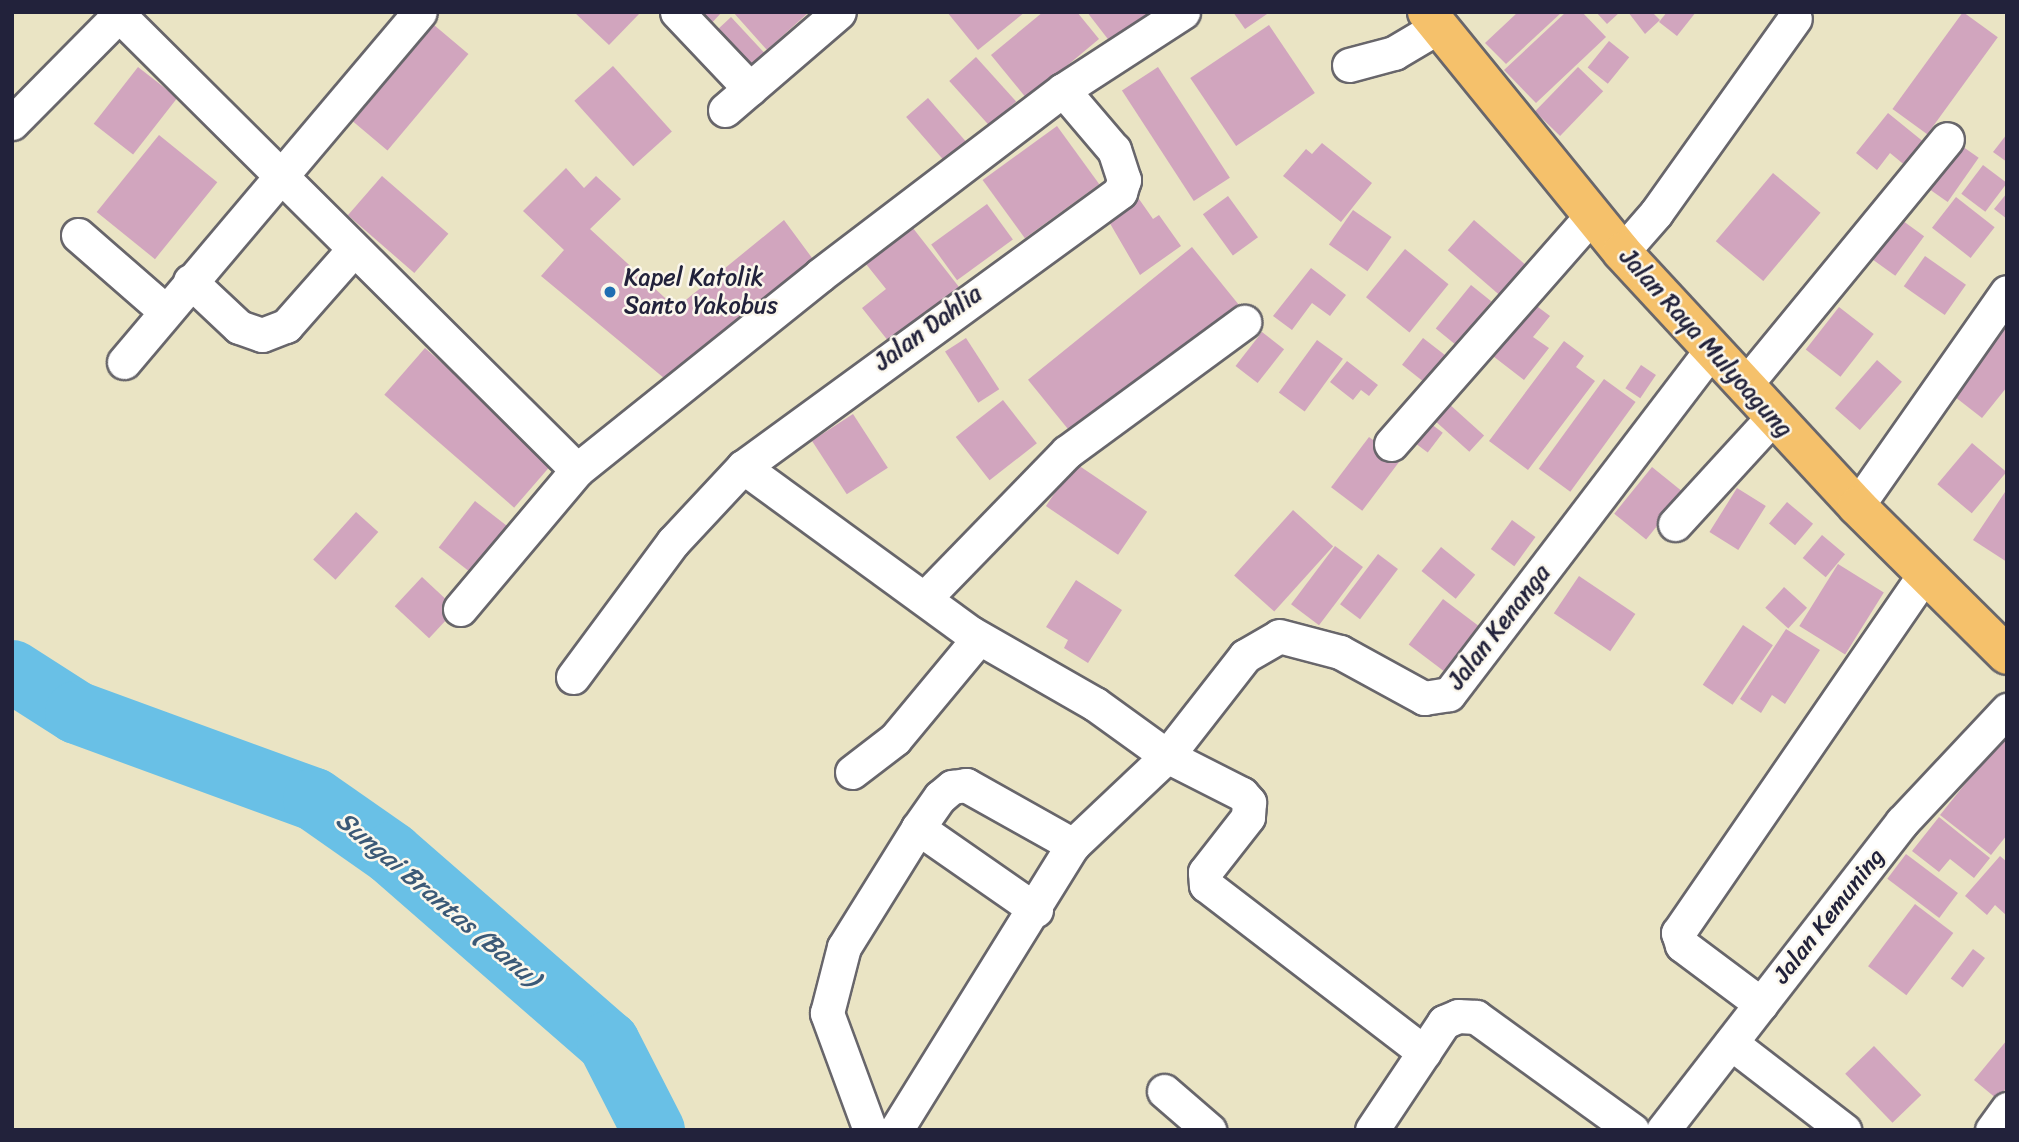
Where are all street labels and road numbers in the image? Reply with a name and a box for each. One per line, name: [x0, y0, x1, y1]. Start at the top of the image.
street label: Jalan Raya Mulyoagung: [1613, 242, 1799, 444]
street label: Jalan Dahlia: [869, 279, 987, 377]
street label: Jalan Kenanga: [1441, 559, 1557, 695]
street label: Jalan Kemuning: [1767, 842, 1891, 990]

